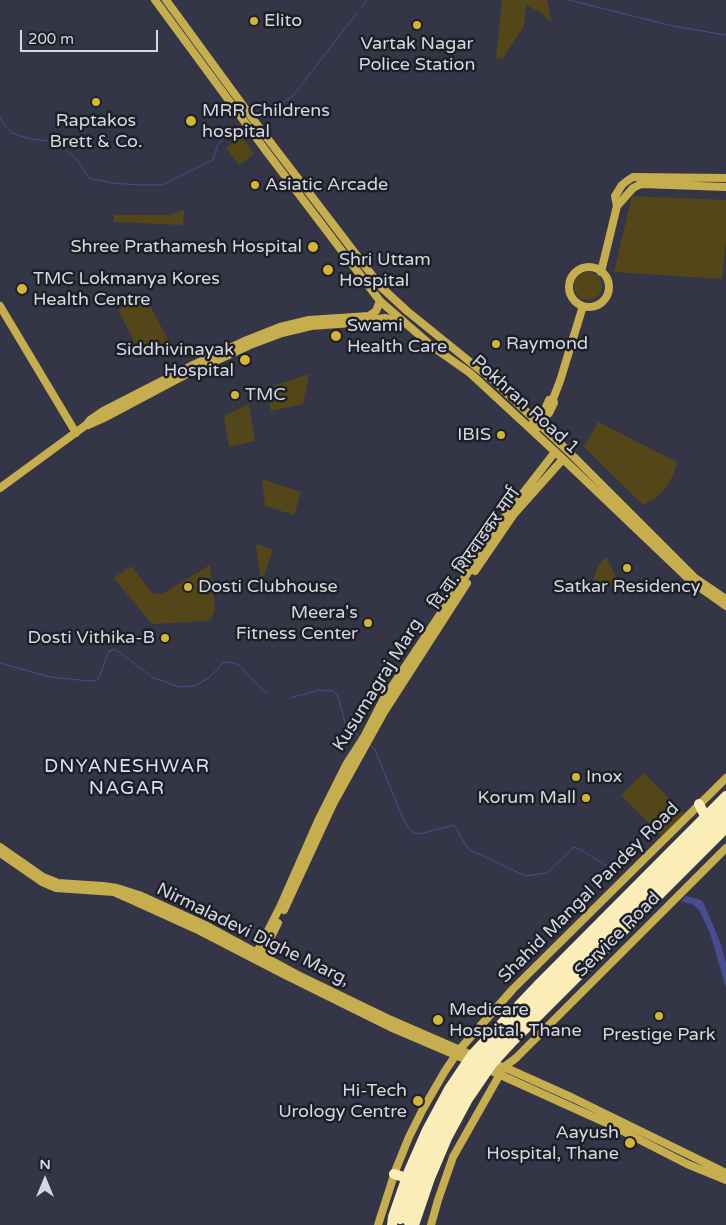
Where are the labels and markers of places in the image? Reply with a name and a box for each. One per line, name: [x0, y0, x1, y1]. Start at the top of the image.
place label: Elito: [264, 10, 302, 32]
marker: Elito: [248, 15, 260, 27]
marker: Vartak Nagar Police Station: [411, 19, 423, 31]
place label: Vartak Nagar Police Station: [359, 33, 475, 76]
marker: Raptakos Brett & Co.: [90, 96, 102, 108]
place label: MRR Childrens hospital: [202, 100, 330, 142]
place label: Raptakos Brett & Co.: [49, 110, 143, 152]
marker: MRR Childrens hospital: [184, 114, 198, 128]
place label: Asiatic Arcade: [265, 174, 388, 196]
marker: Asiatic Arcade: [249, 179, 261, 191]
place label: Shree Prathamesh Hospital: [70, 236, 302, 258]
marker: Shree Prathamesh Hospital: [306, 240, 320, 254]
place label: Shri Uttam Hospital: [339, 249, 431, 292]
marker: Shri Uttam Hospital: [321, 263, 335, 277]
place label: TMC Lokmanya Kores Health Centre: [33, 268, 220, 310]
marker: TMC Lokmanya Kores Health Centre: [15, 282, 29, 296]
place label: Swami Health Care: [347, 315, 447, 358]
marker: Swami Health Care: [329, 329, 343, 343]
place label: Raymond: [506, 333, 588, 355]
marker: Raymond: [490, 338, 502, 350]
place label: Siddhivinayak Hospital: [116, 339, 234, 382]
marker: Siddhivinayak Hospital: [238, 353, 252, 367]
place label: TMC: [245, 384, 286, 406]
marker: TMC: [229, 389, 241, 401]
place label: IBIS: [457, 424, 491, 446]
marker: IBIS: [495, 429, 507, 441]
marker: Satkar Residency: [621, 562, 633, 574]
place label: Dosti Clubhouse: [198, 576, 338, 598]
place label: Satkar Residency: [553, 576, 701, 598]
marker: Dosti Clubhouse: [182, 581, 194, 593]
place label: Meera's Fitness Center: [236, 602, 358, 644]
marker: Meera's Fitness Center: [362, 617, 374, 629]
place label: Dosti Vithika-B: [28, 627, 155, 649]
marker: Dosti Vithika-B: [159, 632, 171, 644]
place label: Inox: [586, 766, 622, 788]
marker: Inox: [570, 771, 582, 783]
place label: Korum Mall: [477, 787, 576, 809]
marker: Korum Mall: [580, 792, 592, 804]
place label: Medicare Hospital, Thane: [449, 999, 582, 1042]
marker: Prestige Park: [653, 1010, 665, 1022]
marker: Medicare Hospital, Thane: [431, 1013, 445, 1027]
place label: Prestige Park: [602, 1024, 716, 1046]
place label: Hi-Tech Urology Centre: [278, 1080, 407, 1122]
marker: Hi-Tech Urology Centre: [411, 1094, 425, 1108]
place label: Aayush Hospital, Thane: [486, 1122, 619, 1164]
marker: Aayush Hospital, Thane: [623, 1136, 637, 1150]

